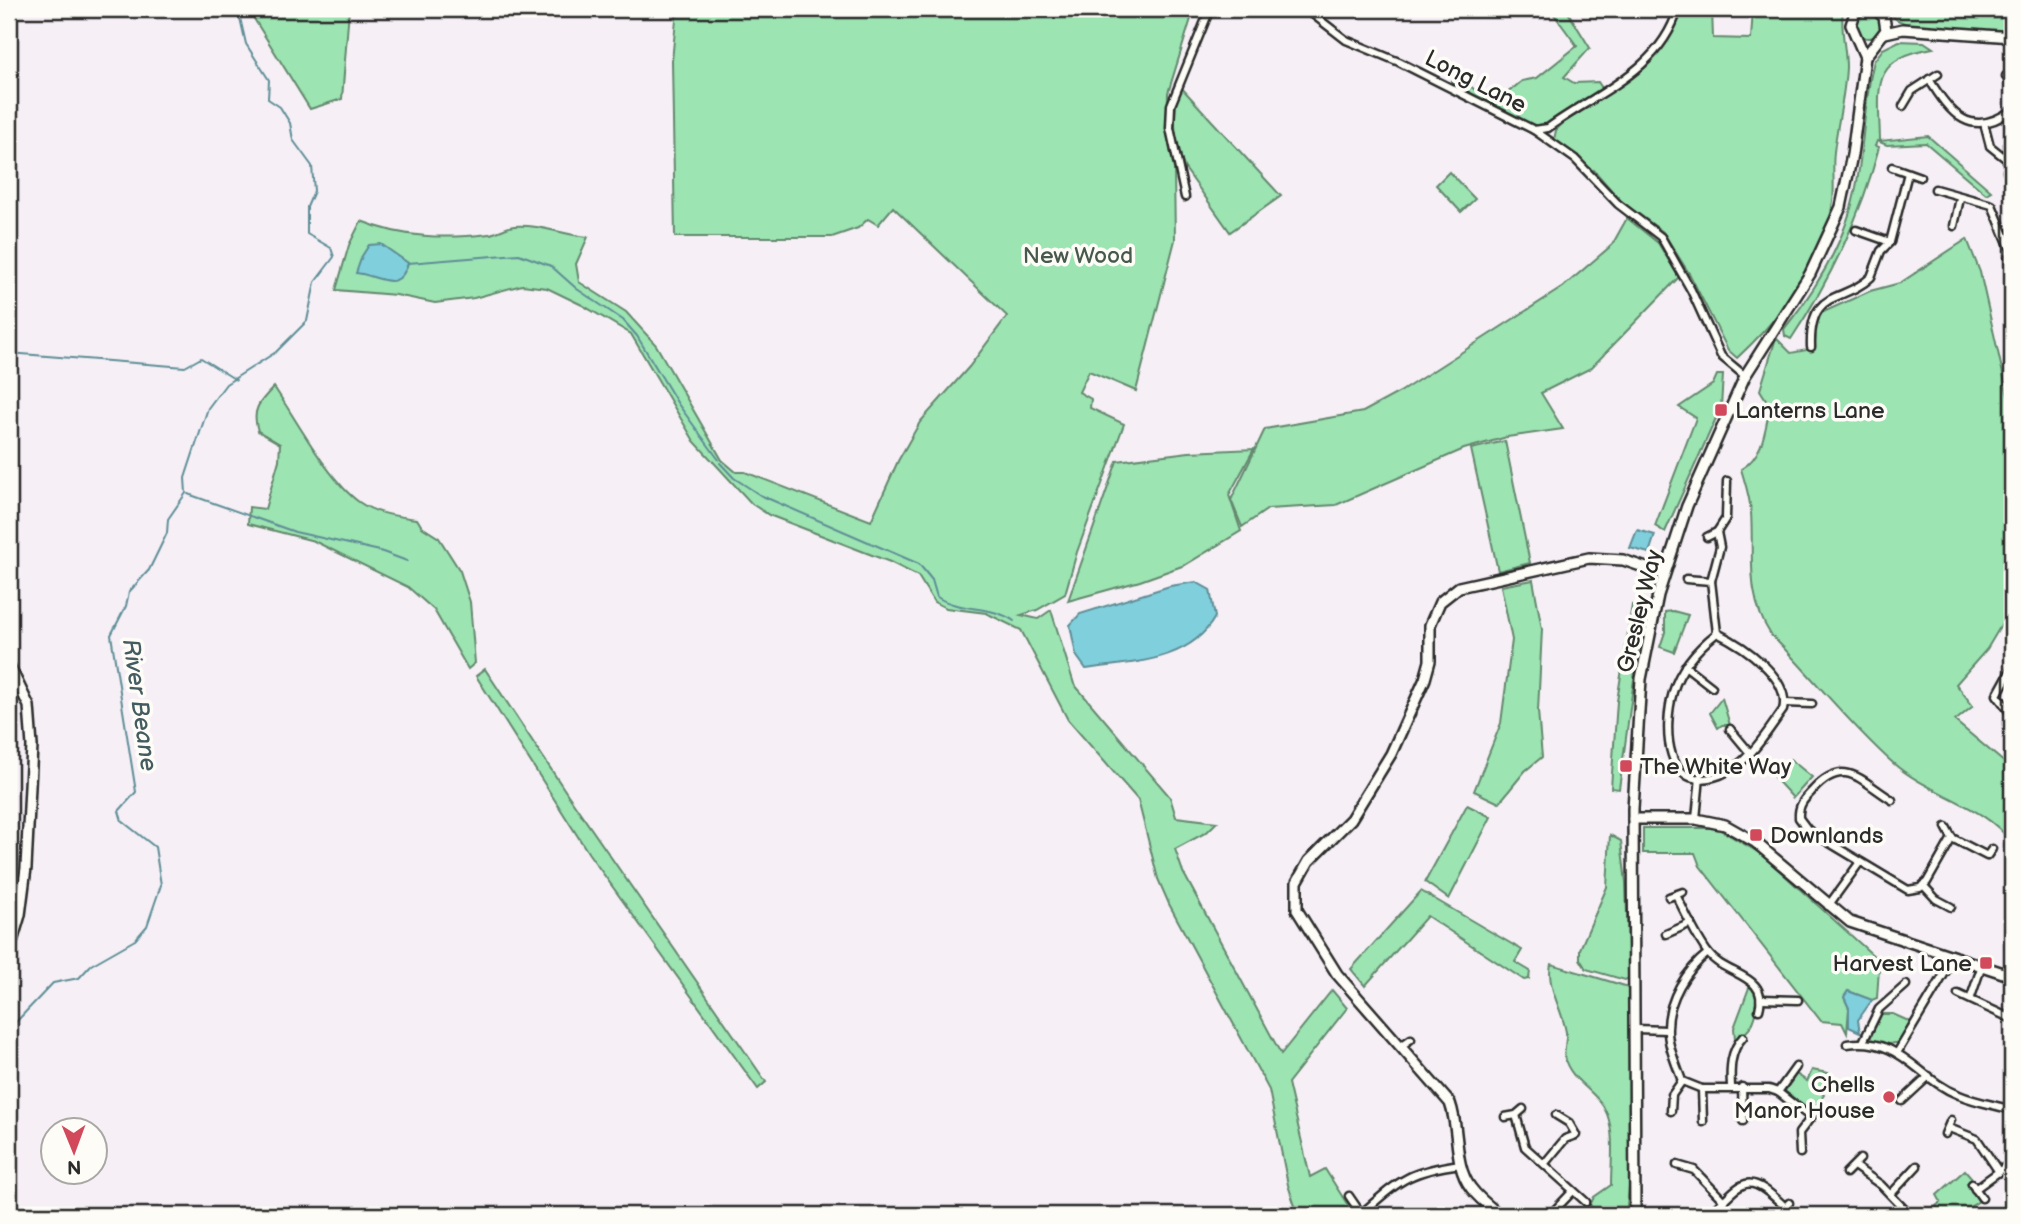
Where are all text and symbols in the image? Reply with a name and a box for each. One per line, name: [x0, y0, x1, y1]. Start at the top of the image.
street label: Long Lane: [1420, 44, 1531, 119]
park label: New Wood: [1023, 242, 1133, 270]
place label: Lanterns Lane: [1735, 397, 1885, 425]
marker: Lanterns Lane: [1713, 402, 1729, 418]
street label: Gresley Way: [1611, 546, 1669, 676]
water label: River Beane: [116, 637, 163, 773]
place label: The White Way: [1640, 753, 1792, 781]
marker: The White Way: [1618, 758, 1634, 774]
place label: Downlands: [1770, 822, 1883, 850]
marker: Downlands: [1748, 827, 1764, 843]
place label: Harvest Lane: [1833, 950, 1972, 978]
marker: Harvest Lane: [1978, 955, 1994, 971]
place label: Chells Manor House: [1734, 1071, 1875, 1125]
marker: Chells Manor House: [1881, 1089, 1897, 1105]
north arrow: [38, 1116, 108, 1186]
text: N: [67, 1155, 82, 1178]

